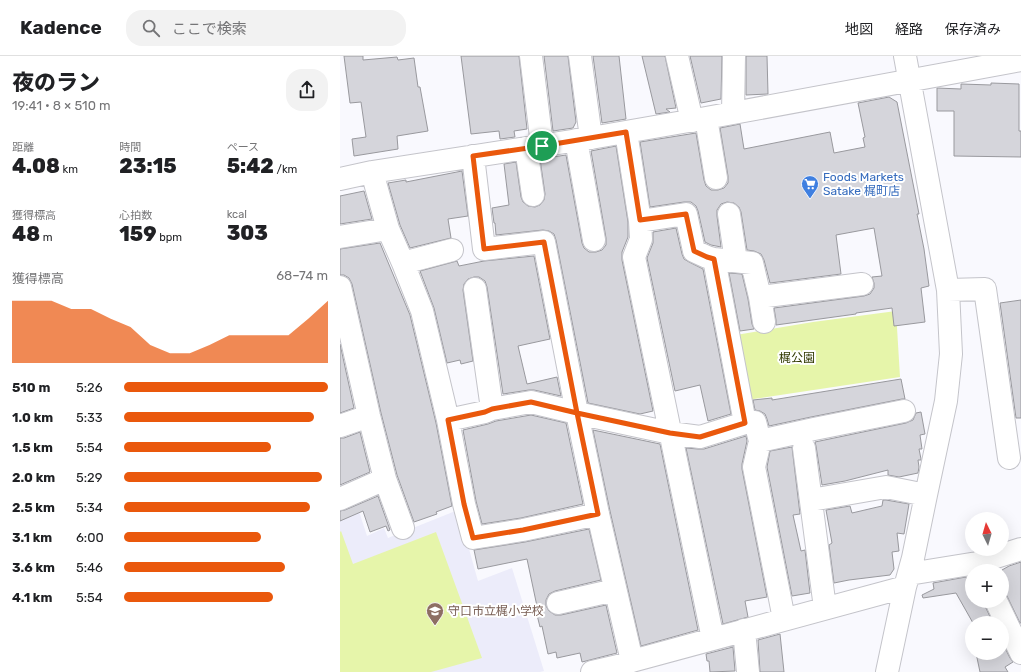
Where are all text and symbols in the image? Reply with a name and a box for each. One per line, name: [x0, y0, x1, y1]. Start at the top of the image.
search box: [126, 10, 406, 46]
text: Kadence: [20, 16, 102, 39]
icon: search: [140, 17, 162, 39]
text: ここで検索: [172, 20, 247, 38]
text: 地図: [845, 21, 873, 38]
text: 経路: [895, 21, 923, 38]
text: 保存済み: [945, 21, 1001, 38]
text: 夜のラン: [12, 69, 100, 96]
button: share: [286, 69, 328, 111]
text: 19:41 · 8 × 510 m: [12, 98, 111, 113]
pin: [525, 129, 559, 163]
icon: arrive: [531, 135, 553, 157]
text: 距離: [12, 141, 34, 154]
text: 時間: [119, 141, 141, 154]
text: ペース: [227, 141, 259, 154]
text: 4.08: [12, 154, 60, 178]
text: 23:15: [119, 154, 177, 178]
text: 5:42: [227, 154, 274, 178]
text: km: [60, 163, 78, 176]
text: /km: [274, 163, 297, 176]
place label: Foods Markets Satake 梶町店: [823, 170, 904, 198]
supermarket icon: Foods Markets Satake 梶町店: [800, 174, 820, 199]
text: kcal: [227, 208, 247, 221]
text: 獲得標高: [12, 209, 56, 222]
text: 心拍数: [119, 209, 152, 222]
text: 303: [227, 221, 268, 245]
text: 48: [12, 222, 40, 246]
text: 159: [119, 222, 156, 246]
text: m: [40, 231, 53, 244]
text: bpm: [156, 231, 182, 244]
text: 68–74 m: [276, 268, 328, 283]
text: 獲得標高: [12, 271, 64, 286]
park label: 梶公園: [779, 351, 815, 365]
text: 510 m: [12, 380, 50, 395]
text: 5:26: [76, 380, 103, 395]
text: 1.0 km: [12, 410, 53, 425]
text: 5:33: [76, 410, 103, 425]
text: 1.5 km: [12, 440, 53, 455]
text: 5:54: [76, 440, 103, 455]
text: 2.0 km: [12, 470, 55, 485]
text: 5:29: [76, 470, 102, 485]
text: 2.5 km: [12, 500, 55, 515]
text: 5:34: [76, 500, 103, 515]
north arrow: [965, 512, 1009, 556]
map controls: [965, 512, 1009, 660]
text: 3.1 km: [12, 530, 52, 545]
text: 6:00: [76, 530, 104, 545]
text: 3.6 km: [12, 560, 55, 575]
text: 5:46: [76, 560, 103, 575]
button: +: [965, 564, 1009, 608]
text: 4.1 km: [12, 590, 52, 605]
text: 5:54: [76, 590, 103, 605]
school or university icon: 守口市立梶小学校: [425, 601, 445, 626]
place label: 守口市立梶小学校: [448, 604, 544, 618]
button: −: [965, 616, 1009, 660]

